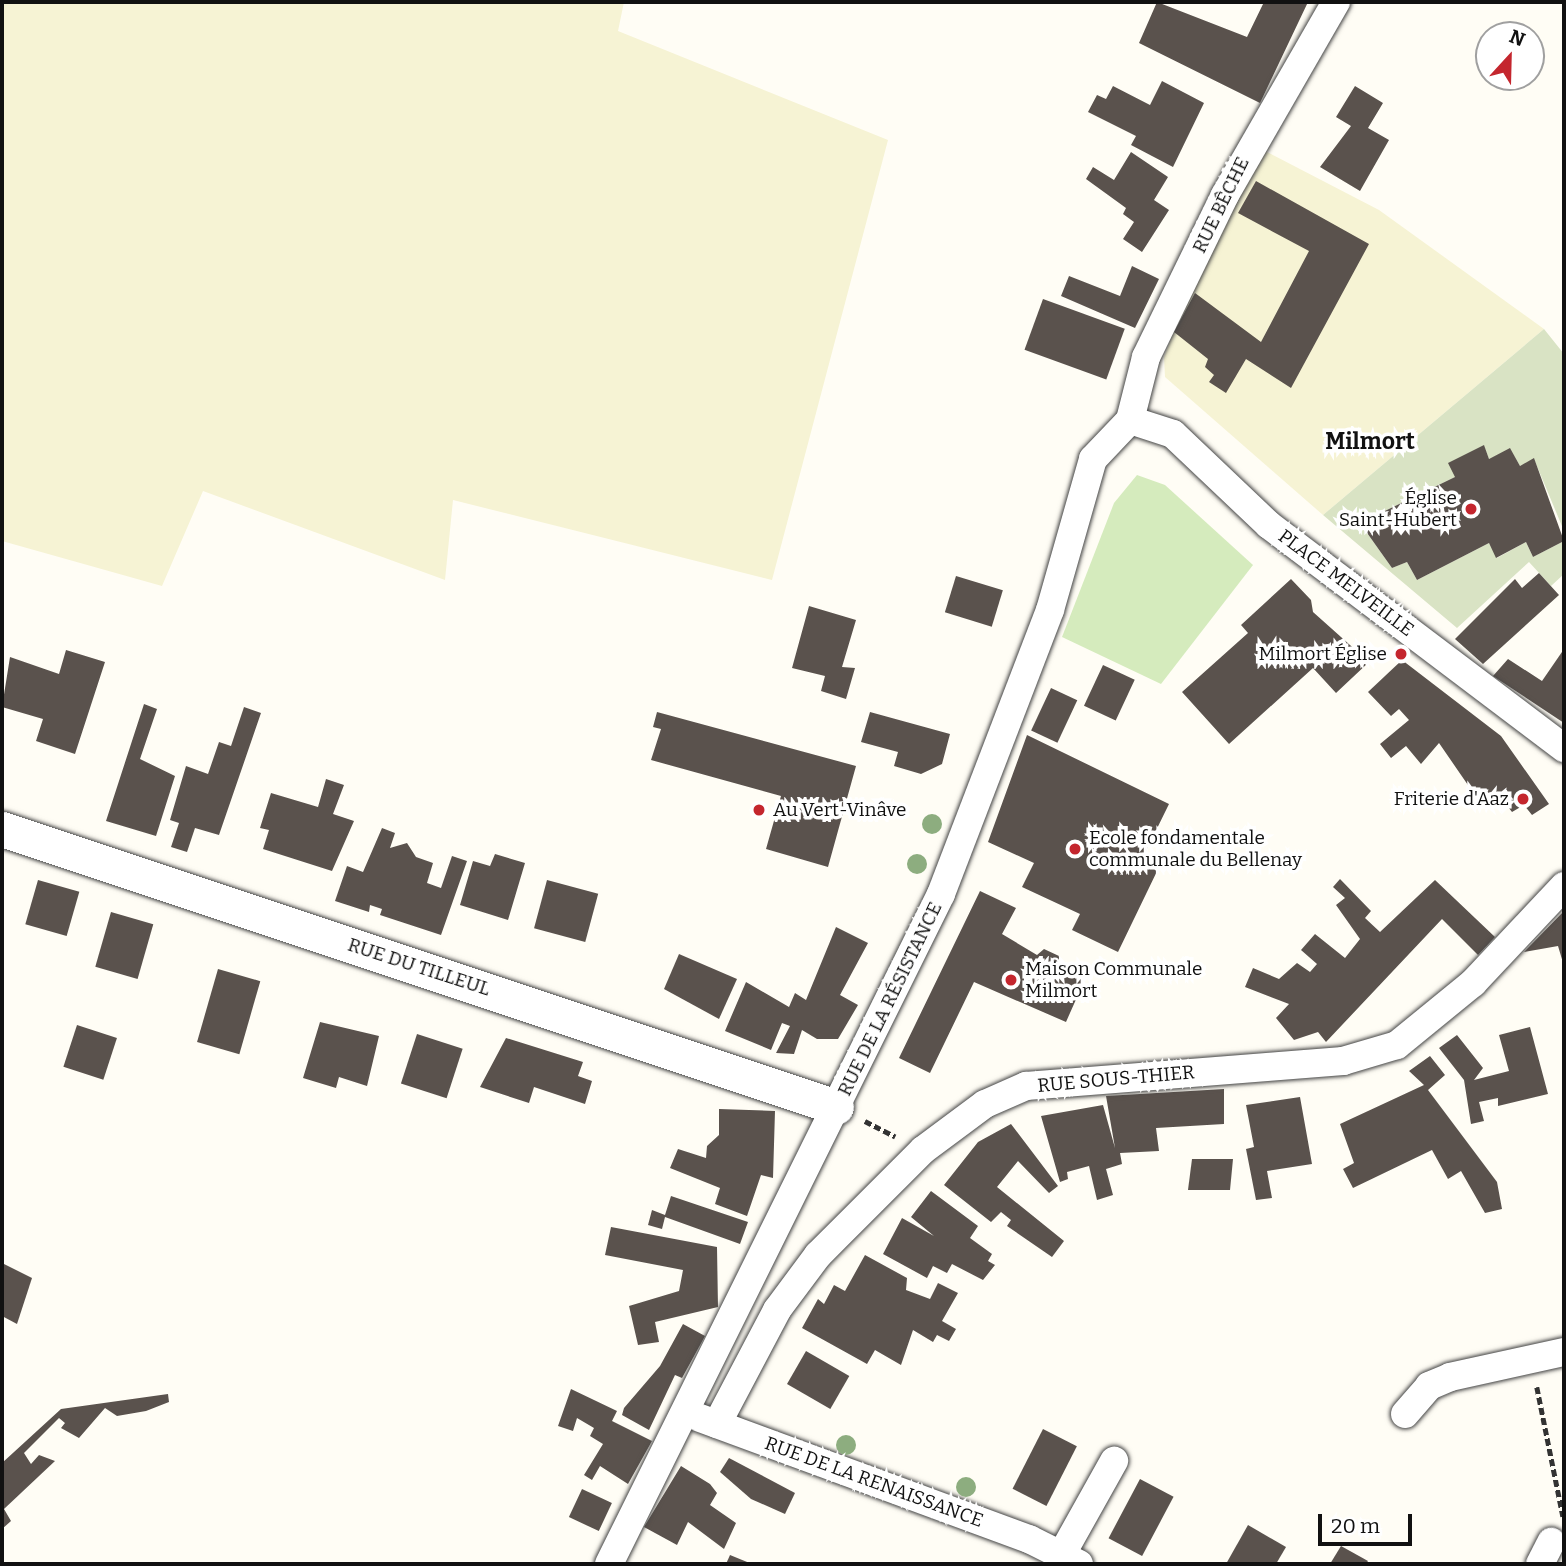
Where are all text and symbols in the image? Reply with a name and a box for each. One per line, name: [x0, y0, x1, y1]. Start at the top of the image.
north arrow: [1475, 21, 1545, 91]
text: N: [1506, 25, 1528, 51]
street label: RUE BÊCHE: [1188, 153, 1254, 257]
district label: Milmort: [1325, 427, 1415, 455]
place label: Église Saint-Hubert: [1339, 487, 1457, 531]
marker: Église Saint-Hubert: [1463, 501, 1479, 517]
street label: PLACE MELVEILLE: [1274, 525, 1418, 641]
place label: Milmort Église: [1258, 643, 1387, 665]
marker: Milmort Église: [1393, 646, 1409, 662]
place label: Friterie d'Aaz: [1394, 788, 1509, 810]
marker: Friterie d'Aaz: [1515, 791, 1531, 807]
place label: Au Vert-Vinâve: [773, 799, 906, 821]
marker: Au Vert-Vinâve: [751, 802, 767, 818]
place label: Ecole fondamentale communale du Bellenay: [1089, 827, 1302, 871]
marker: Ecole fondamentale communale du Bellenay: [1067, 841, 1083, 857]
street label: RUE DE LA RÉSISTANCE: [833, 898, 947, 1100]
street label: RUE DU TILLEUL: [345, 933, 493, 1001]
place label: Maison Communale Milmort: [1025, 958, 1202, 1002]
marker: Maison Communale Milmort: [1003, 972, 1019, 988]
street label: RUE SOUS-THIER: [1037, 1061, 1195, 1097]
street label: RUE DE LA RENAISSANCE: [762, 1432, 986, 1532]
scale bar: [1321, 1500, 1416, 1544]
text: 20 m: [1331, 1513, 1380, 1539]

